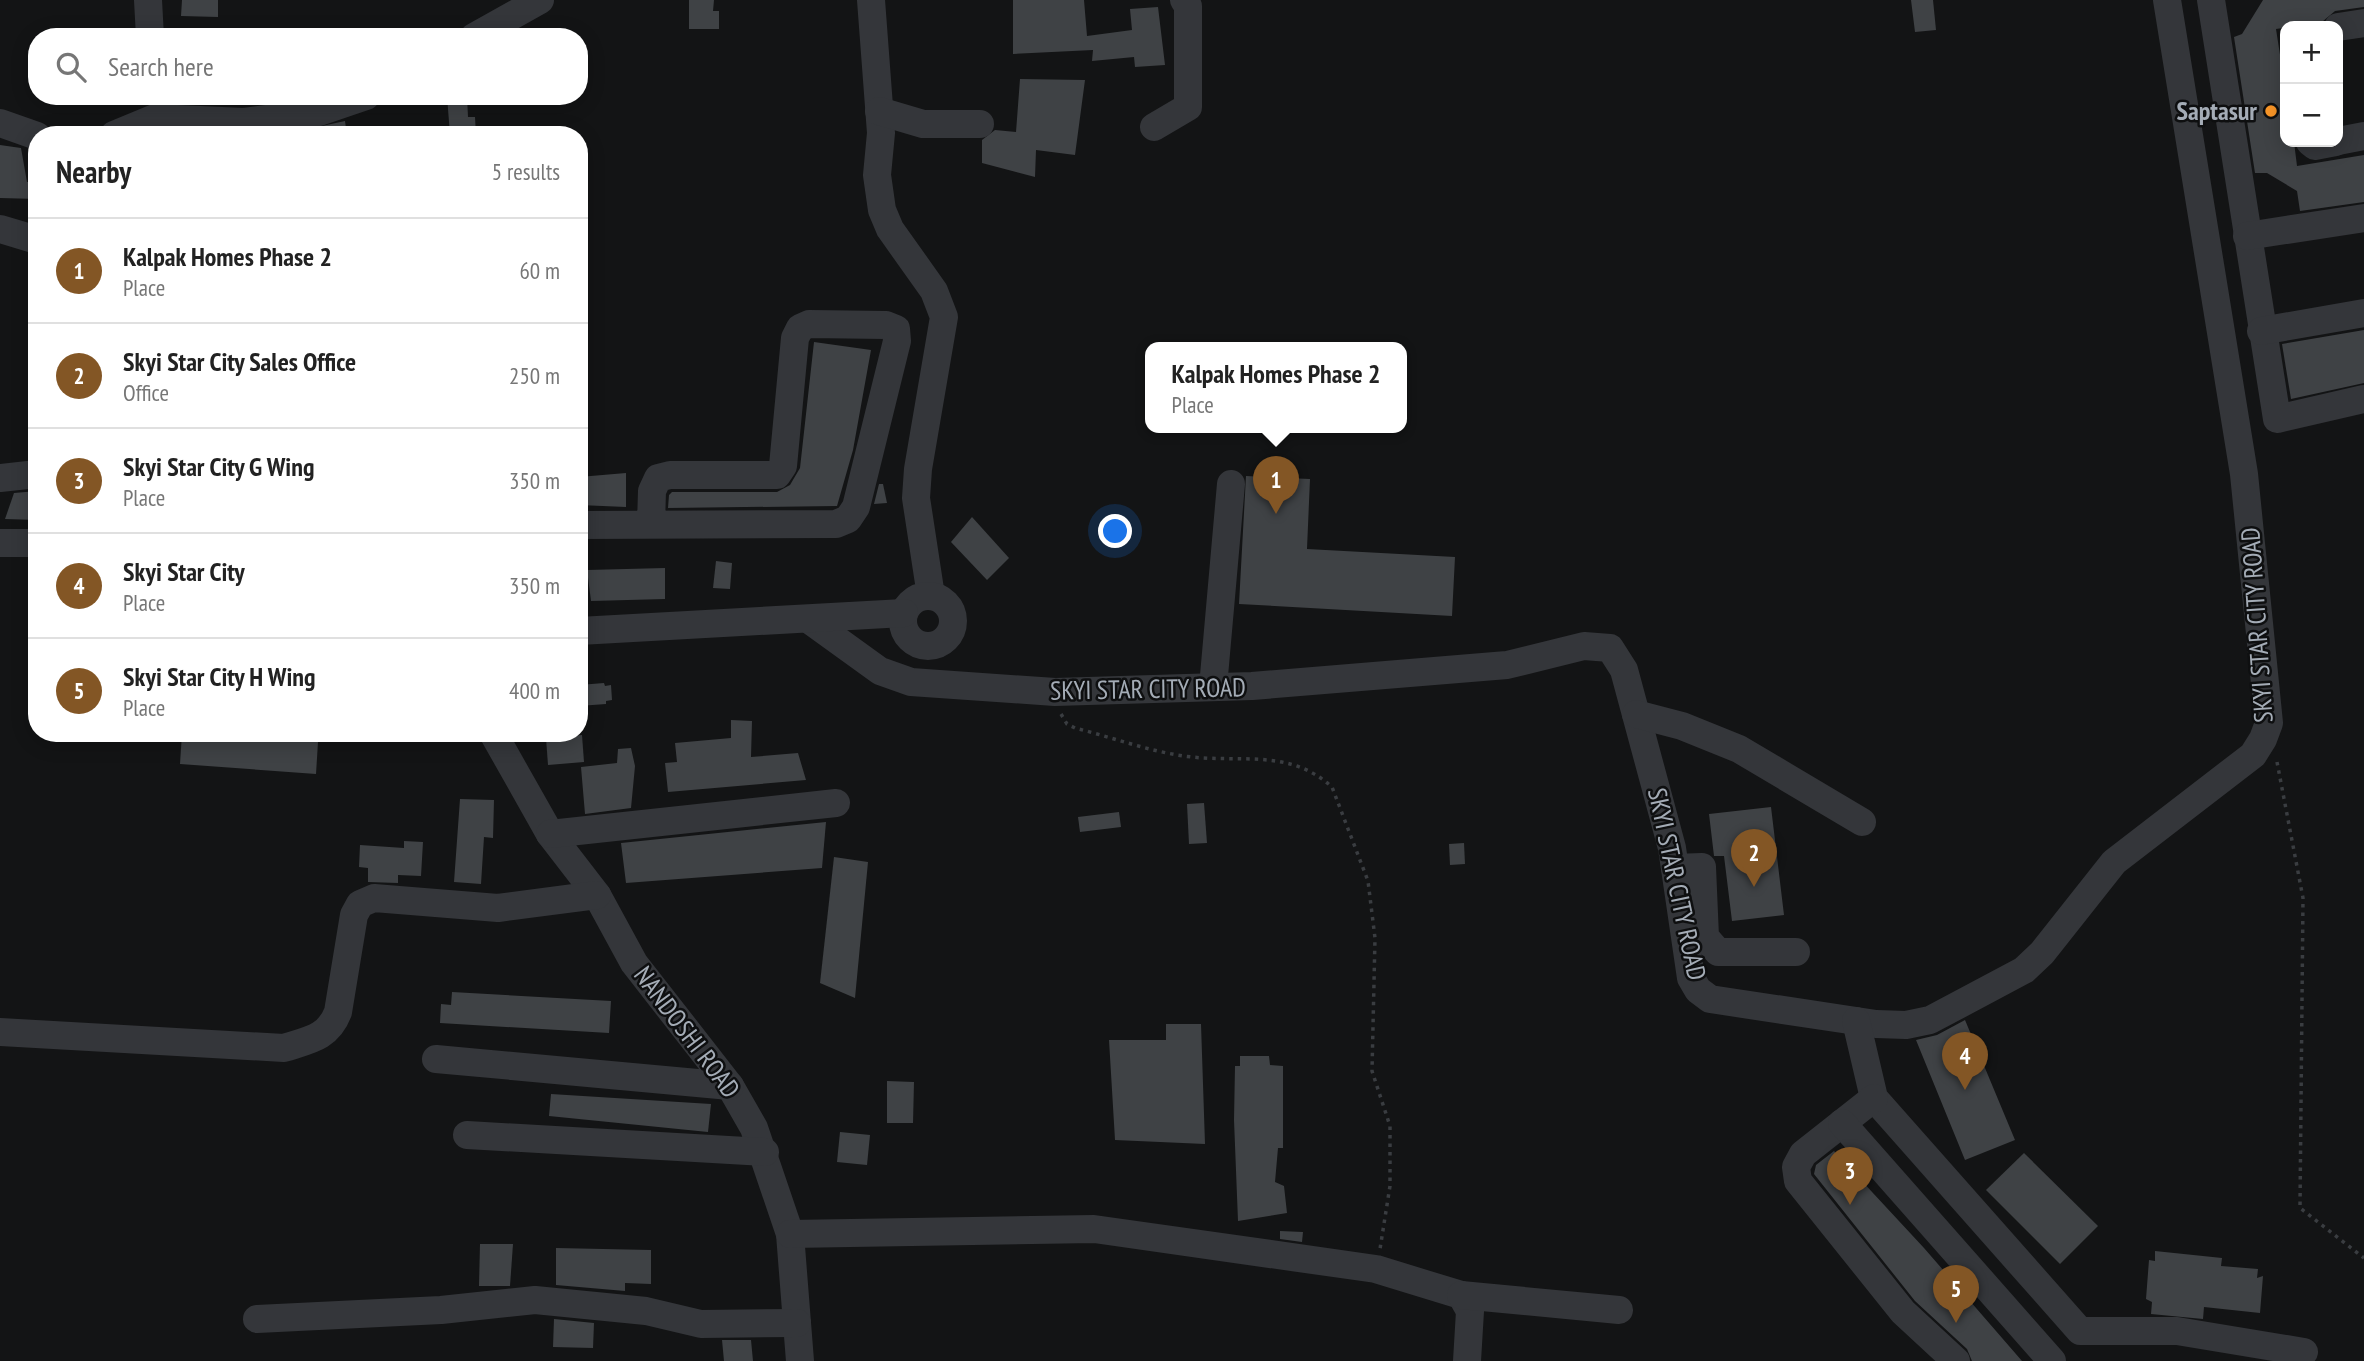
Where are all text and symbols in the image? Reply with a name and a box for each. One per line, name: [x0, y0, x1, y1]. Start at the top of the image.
map controls: [2280, 21, 2343, 147]
button: +: [2280, 21, 2343, 84]
search box: [28, 28, 588, 105]
icon: search: [52, 48, 90, 86]
text: Search here: [108, 50, 214, 83]
button: −: [2280, 84, 2343, 147]
place label: Saptasur: [2177, 94, 2257, 127]
marker: Saptasur: [2263, 103, 2279, 119]
text: Nearby: [56, 152, 131, 191]
text: 5 results: [492, 157, 560, 186]
text: Kalpak Homes Phase 2: [123, 240, 332, 273]
text: 1: [74, 256, 85, 285]
text: 60 m: [519, 256, 560, 285]
text: Place: [123, 273, 165, 302]
popup: [1145, 342, 1407, 433]
text: Skyi Star City Sales Office: [123, 345, 356, 378]
text: Kalpak Homes Phase 2: [1172, 357, 1380, 390]
text: 2: [74, 361, 85, 390]
text: 250 m: [509, 361, 560, 390]
text: Office: [123, 378, 169, 407]
text: Place: [1172, 390, 1214, 419]
text: Skyi Star City G Wing: [123, 450, 314, 483]
pin: 1: [1253, 456, 1299, 514]
text: 3: [74, 466, 85, 495]
text: 350 m: [509, 466, 560, 495]
text: Place: [123, 483, 165, 512]
your location: [1098, 514, 1132, 548]
street label: SKYI STAR CITY ROAD: [2233, 526, 2280, 724]
text: Skyi Star City: [123, 555, 245, 588]
text: 4: [74, 571, 85, 600]
text: 350 m: [509, 571, 560, 600]
text: Place: [123, 588, 165, 617]
text: Skyi Star City H Wing: [123, 660, 316, 693]
street label: SKYI STAR CITY ROAD: [1050, 670, 1246, 707]
text: 5: [74, 676, 85, 705]
text: 400 m: [509, 676, 560, 705]
text: Place: [123, 693, 165, 722]
street label: SKYI STAR CITY ROAD: [1641, 785, 1714, 983]
pin: 2: [1731, 829, 1777, 887]
street label: NANDOSHI ROAD: [627, 959, 748, 1104]
pin: 4: [1942, 1032, 1988, 1090]
pin: 3: [1827, 1147, 1873, 1205]
pin: 5: [1933, 1265, 1979, 1323]

